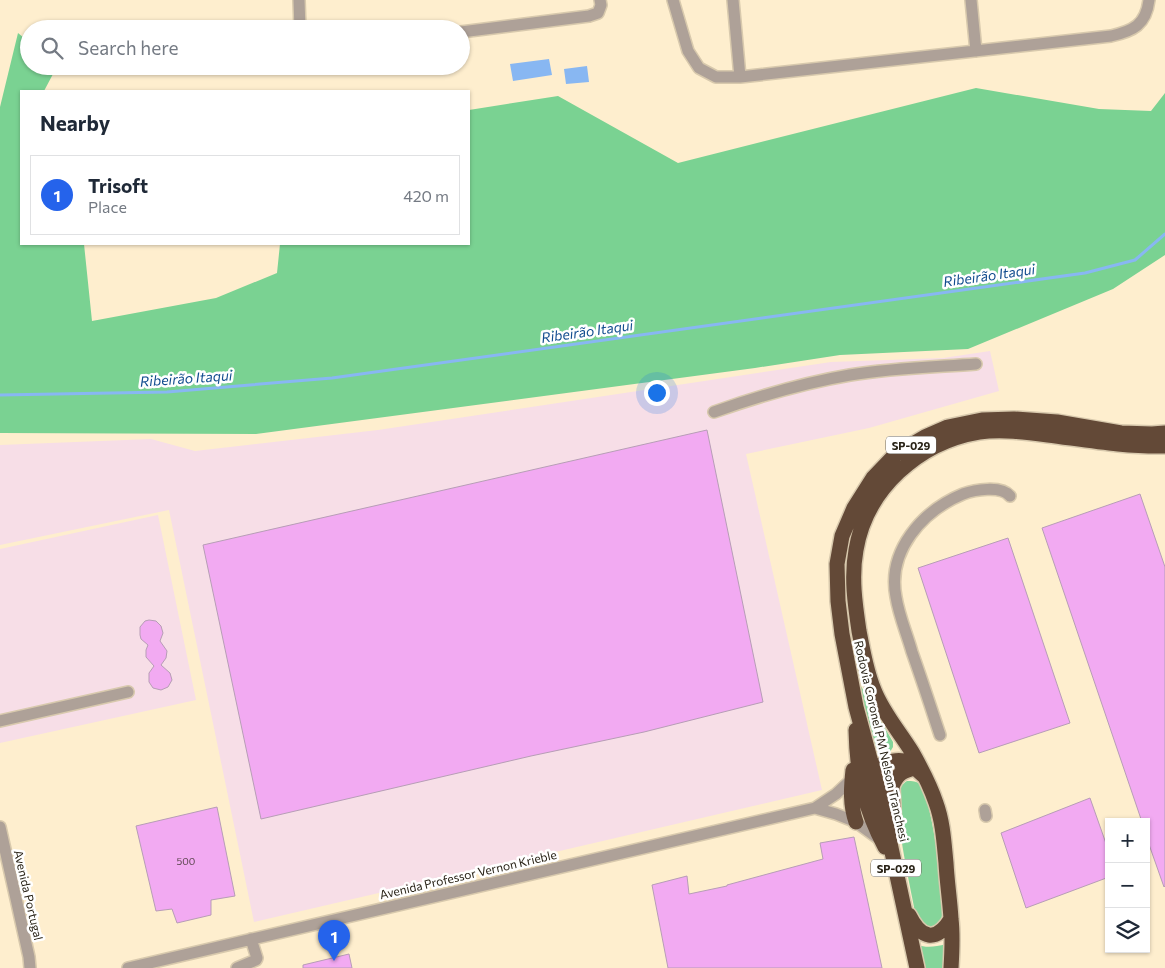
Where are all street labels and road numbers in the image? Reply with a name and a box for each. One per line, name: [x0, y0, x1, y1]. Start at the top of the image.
road number: SP-029: [886, 436, 936, 454]
street label: Rodovia Coronel PM Nelson Tranchesi: [852, 639, 912, 843]
street label: Avenida Professor Vernon Krieble: [378, 847, 558, 901]
street label: Avenida Portugal: [12, 848, 46, 942]
road number: SP-029: [871, 860, 921, 876]

